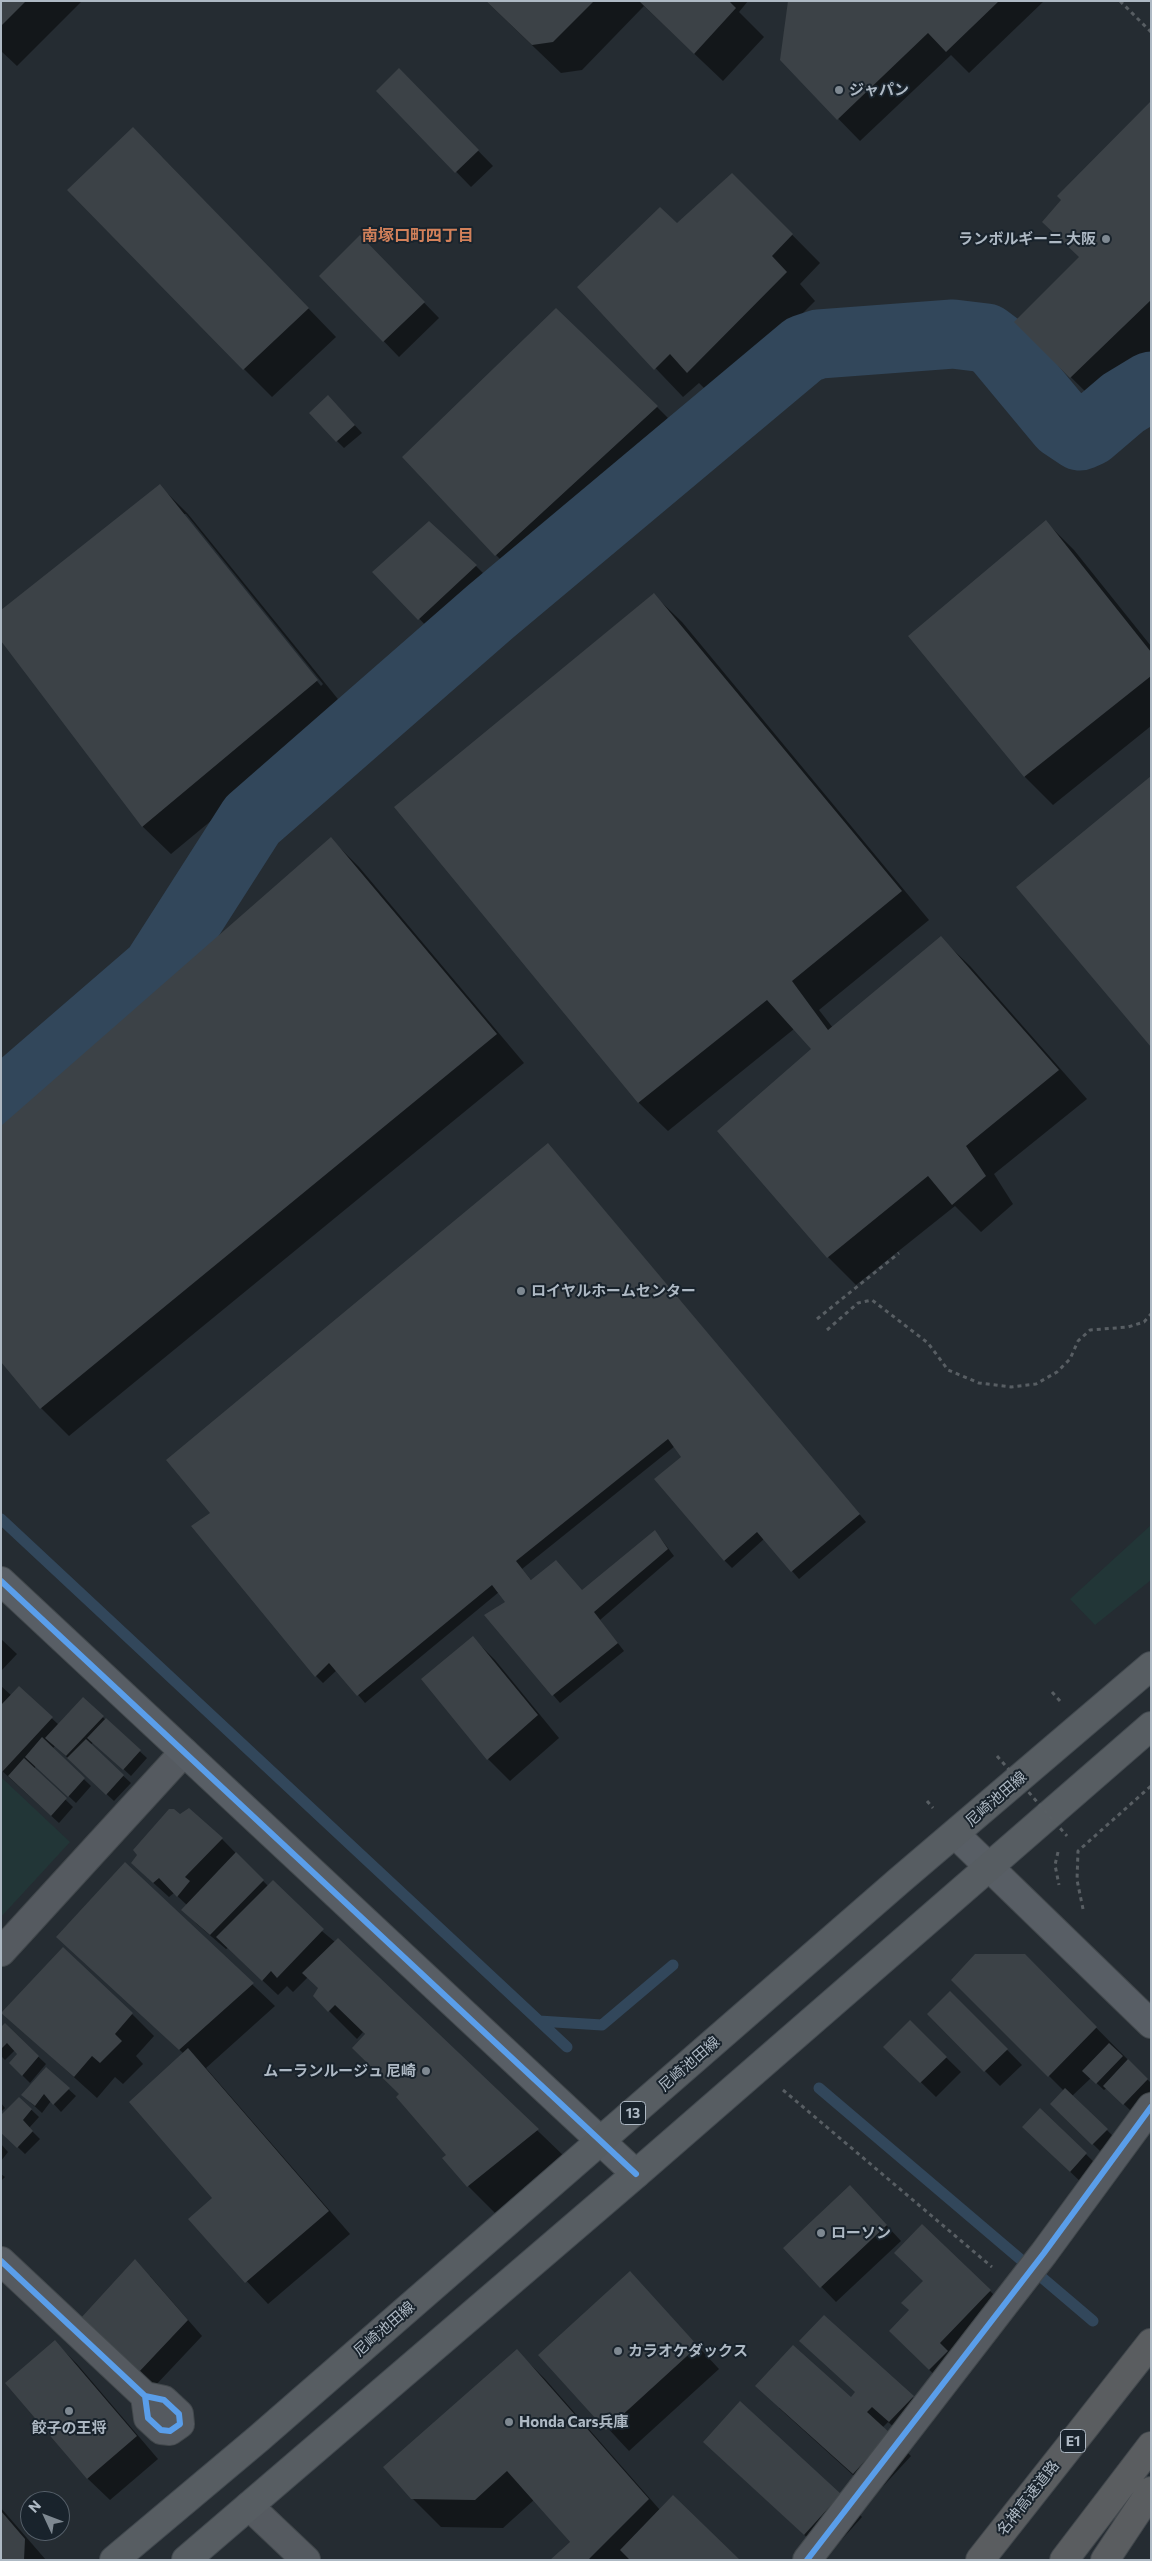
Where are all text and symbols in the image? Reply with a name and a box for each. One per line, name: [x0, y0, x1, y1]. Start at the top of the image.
place label: ジャパン: [849, 81, 909, 99]
marker: ジャパン: [833, 84, 845, 96]
district label: 南塚口町四丁目: [362, 226, 474, 246]
place label: ランボルギーニ 大阪: [958, 230, 1096, 248]
marker: ランボルギーニ 大阪: [1100, 233, 1112, 245]
place label: ロイヤルホームセンター: [531, 1282, 696, 1300]
marker: ロイヤルホームセンター: [515, 1285, 527, 1297]
street label: 尼崎池田線: [962, 1768, 1030, 1830]
street label: 尼崎池田線: [655, 2033, 723, 2095]
place label: ムーランルージュ 尼崎: [263, 2062, 416, 2080]
marker: ムーランルージュ 尼崎: [420, 2065, 432, 2077]
road number: 13: [620, 2102, 646, 2124]
place label: ローソン: [831, 2224, 891, 2242]
marker: ローソン: [815, 2227, 827, 2239]
street label: 尼崎池田線: [350, 2298, 418, 2360]
place label: カラオケダックス: [628, 2342, 748, 2360]
marker: カラオケダックス: [612, 2345, 624, 2357]
marker: 餃子の王将: [63, 2405, 75, 2417]
place label: Honda Cars兵庫: [519, 2413, 629, 2431]
marker: Honda Cars兵庫: [503, 2416, 515, 2428]
place label: 餃子の王将: [32, 2419, 106, 2437]
road number: E1: [1060, 2430, 1086, 2452]
street label: 名神高速道路: [993, 2457, 1063, 2539]
north arrow: [20, 2491, 70, 2541]
text: N: [25, 2496, 44, 2516]

